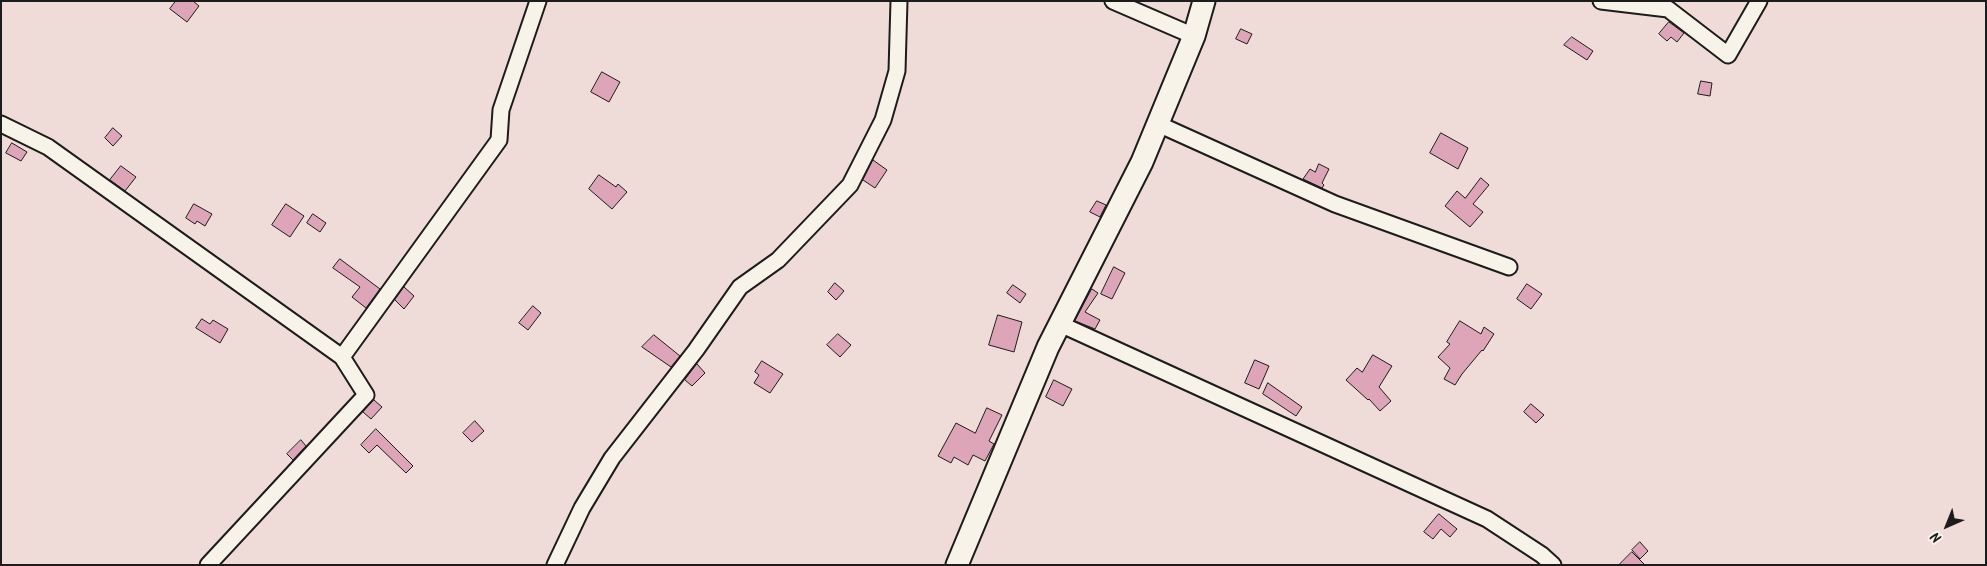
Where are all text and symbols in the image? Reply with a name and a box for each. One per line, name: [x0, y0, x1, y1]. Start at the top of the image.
north arrow: [1922, 501, 1972, 551]
text: N: [1926, 526, 1947, 548]

